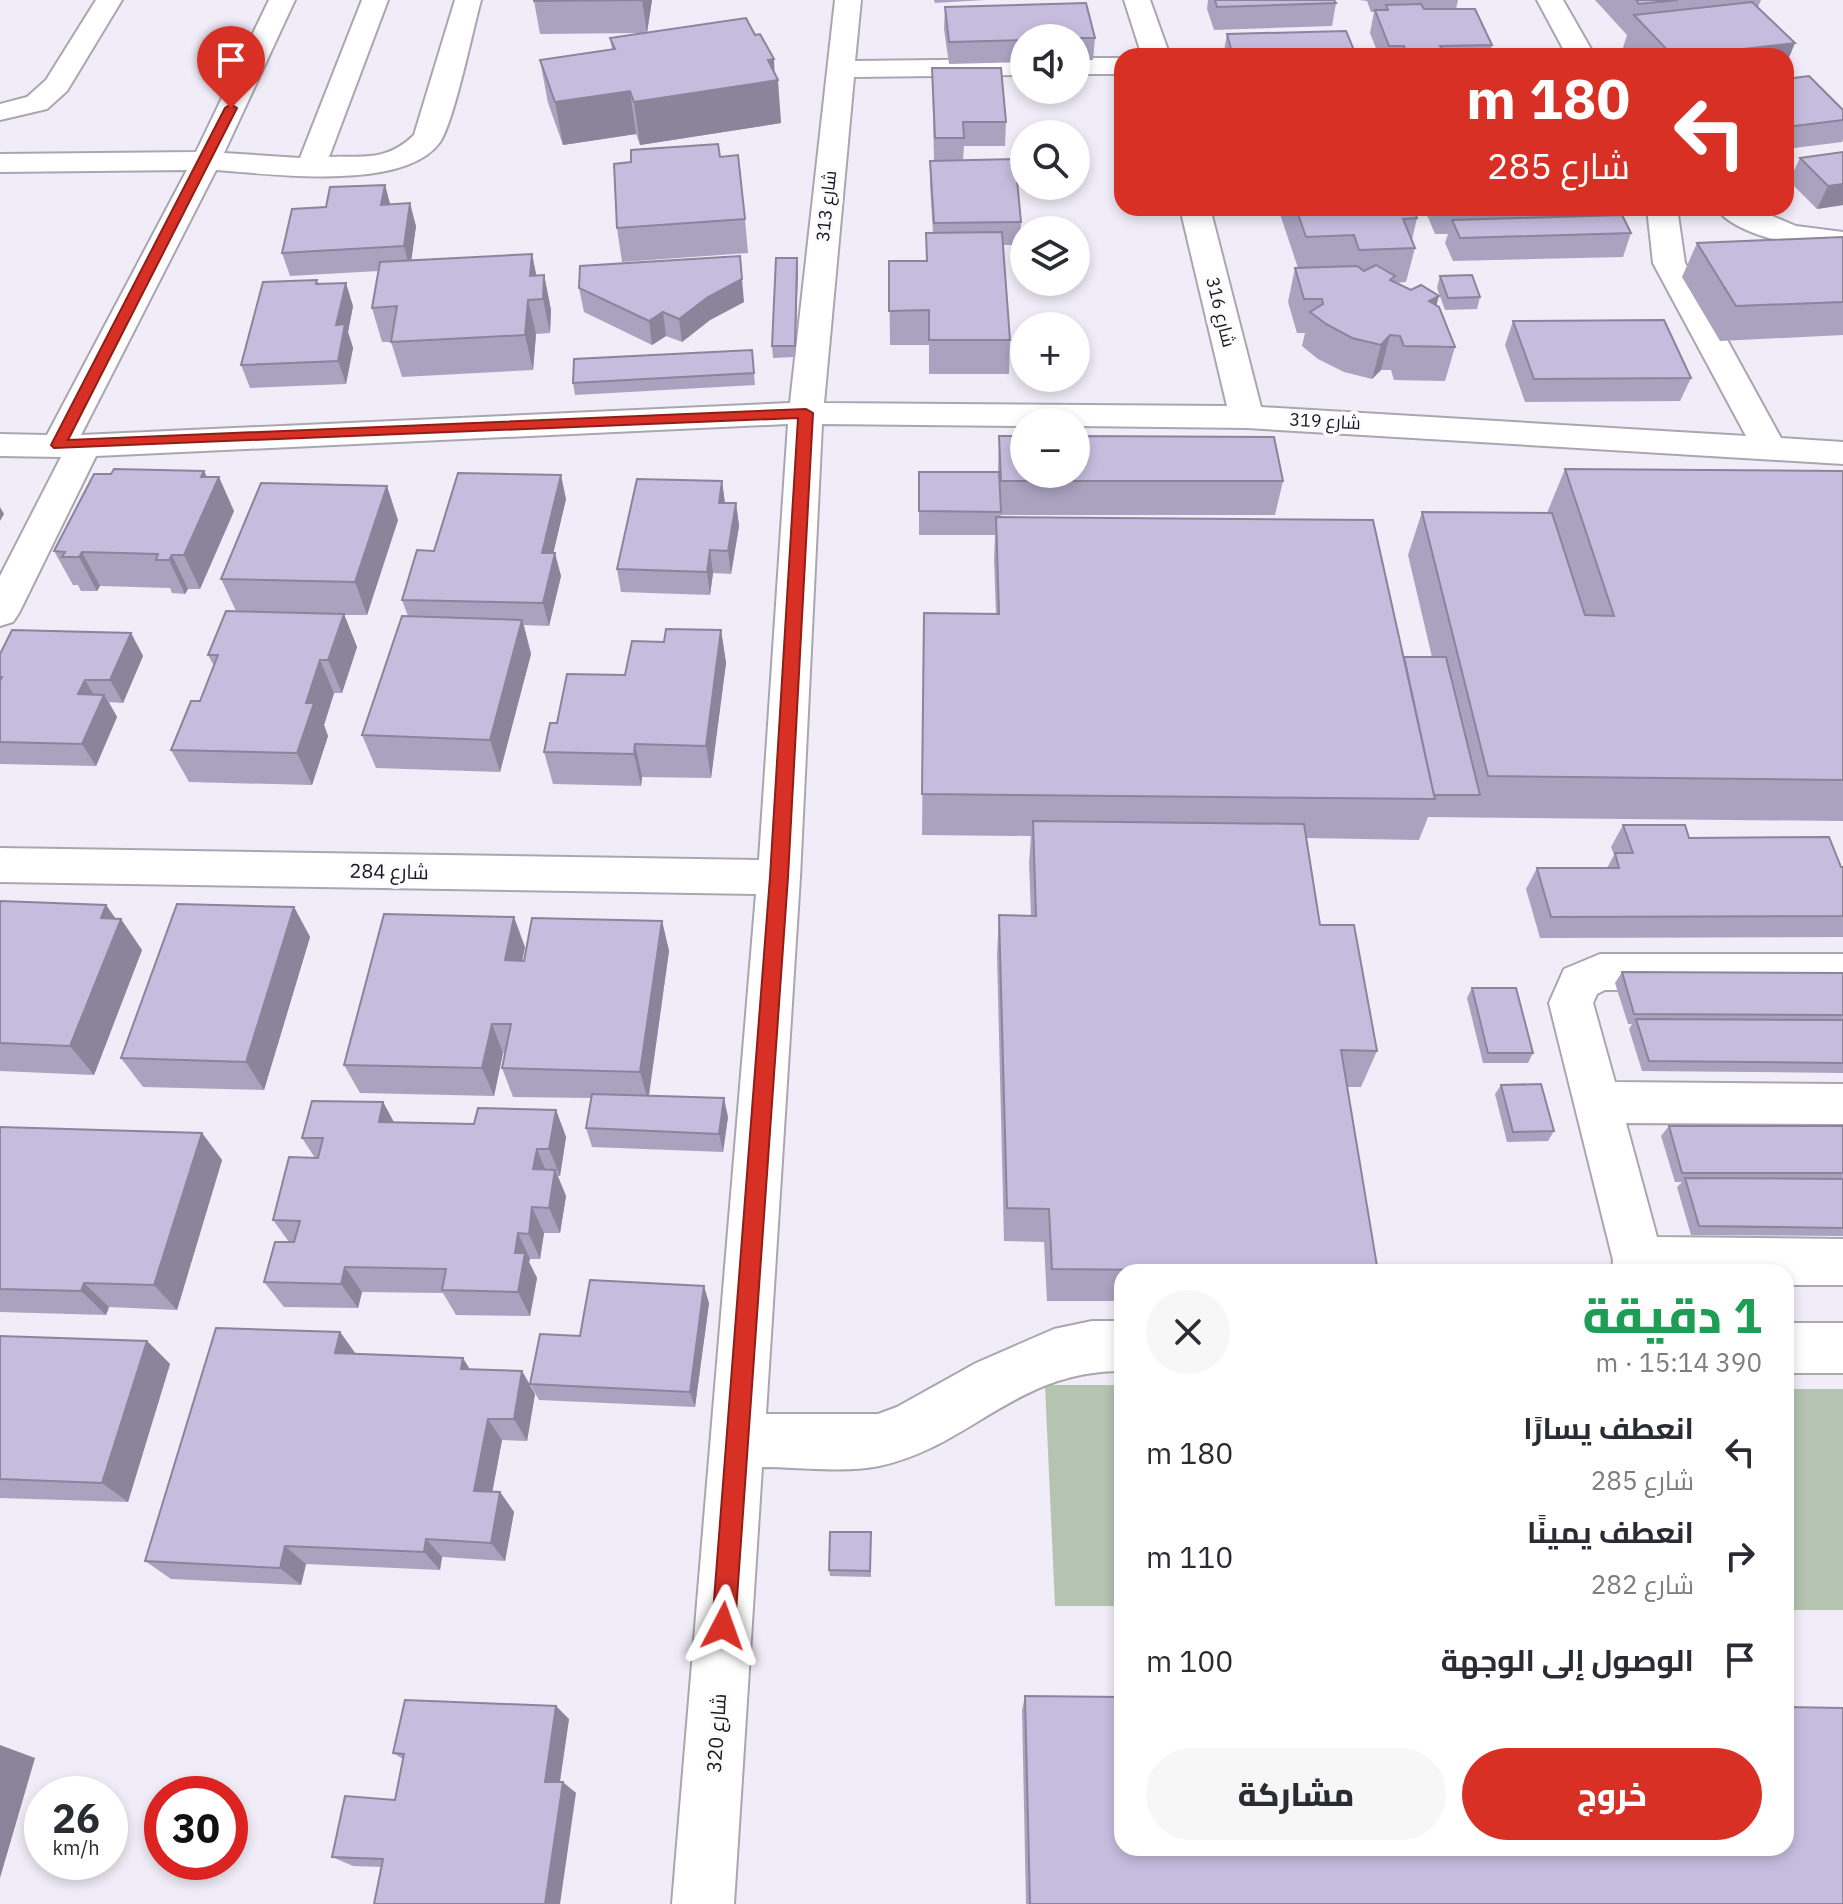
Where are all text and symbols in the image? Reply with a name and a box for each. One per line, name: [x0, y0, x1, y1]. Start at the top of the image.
map controls: [1010, 24, 1090, 488]
button: sound: [1010, 24, 1090, 104]
pin: [197, 26, 265, 108]
icon: arrive: [209, 38, 253, 82]
text: 180 m: [1466, 62, 1630, 134]
icon: left: [1658, 80, 1762, 184]
button: search: [1010, 120, 1090, 200]
text: شارع 285: [1487, 142, 1630, 189]
street label: شارع 313: [811, 169, 842, 243]
button: layers: [1010, 216, 1090, 296]
street label: شارع 316: [1200, 275, 1241, 350]
button: +: [1010, 312, 1090, 392]
button: −: [1010, 408, 1090, 488]
street label: شارع 319: [1289, 408, 1361, 435]
street label: شارع 284: [349, 857, 429, 886]
text: 1 دقيقة: [1582, 1284, 1762, 1346]
button: close: [1146, 1290, 1230, 1374]
text: 390 m · 15:14: [1596, 1345, 1762, 1379]
text: انعطف يسارًا: [1523, 1408, 1694, 1447]
icon: left: [1718, 1430, 1762, 1474]
text: 180 m: [1146, 1433, 1233, 1472]
text: شارع 285: [1591, 1463, 1694, 1497]
text: انعطف يمينًا: [1527, 1512, 1694, 1551]
icon: right: [1718, 1534, 1762, 1578]
text: 110 m: [1146, 1537, 1233, 1576]
text: شارع 282: [1591, 1567, 1694, 1601]
position arrow: [681, 1584, 765, 1668]
icon: arrive: [1718, 1638, 1762, 1682]
text: الوصول إلى الوجهة: [1441, 1640, 1694, 1679]
text: 100 m: [1146, 1641, 1233, 1680]
street label: شارع 320: [700, 1692, 733, 1774]
button: مشاركة: [1146, 1748, 1446, 1840]
button: خروج: [1462, 1748, 1762, 1840]
speed limit sign: 30: [144, 1776, 248, 1880]
text: 26: [52, 1792, 100, 1844]
text: km/h: [52, 1834, 100, 1861]

